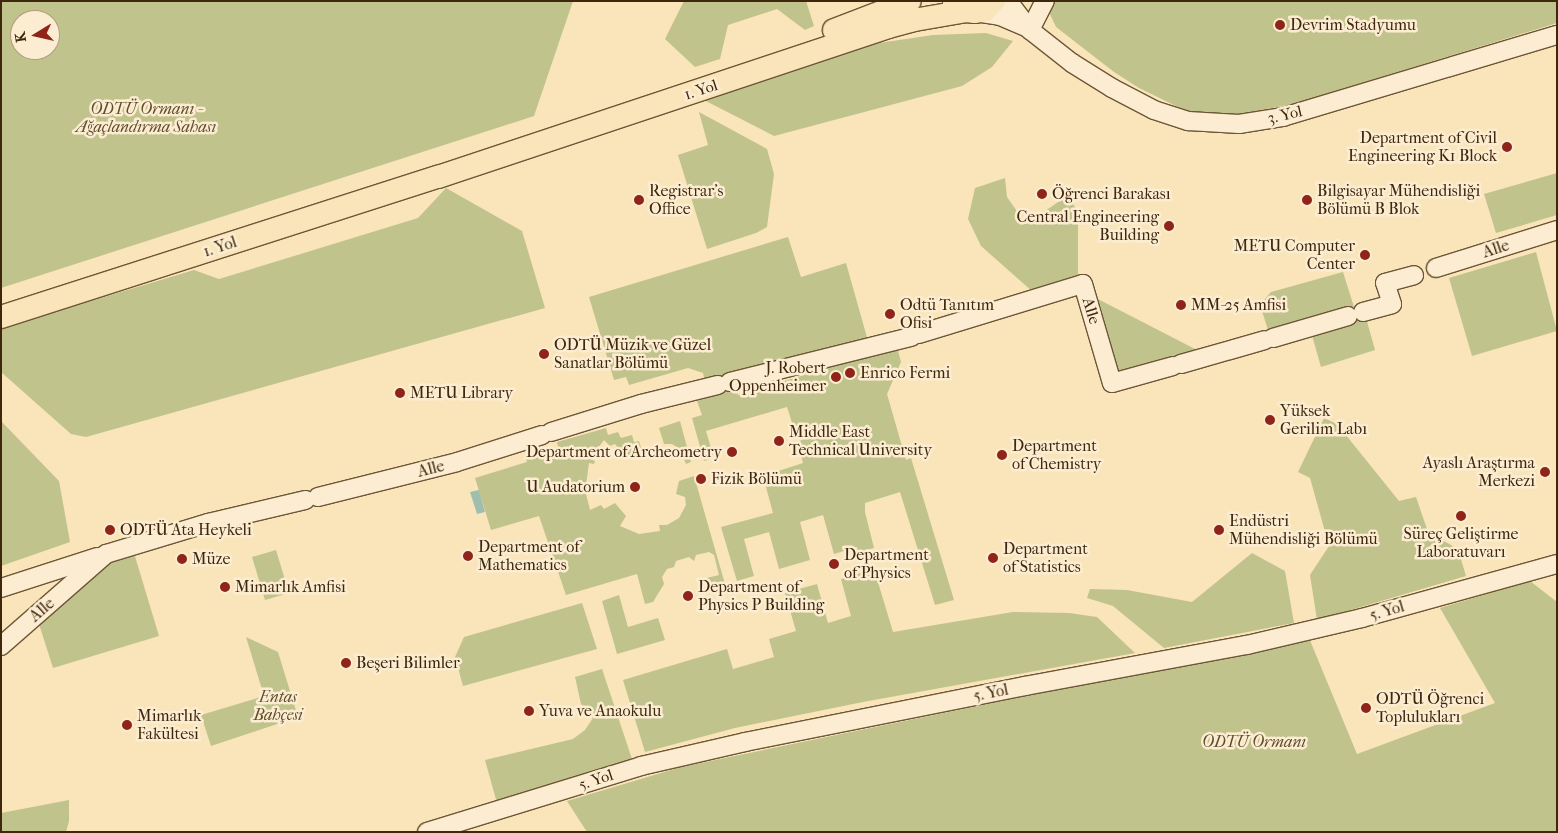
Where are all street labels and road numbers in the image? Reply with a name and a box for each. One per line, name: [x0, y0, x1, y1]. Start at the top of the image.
street label: 1. Yol: [682, 76, 720, 104]
street label: 3. Yol: [1266, 102, 1304, 128]
street label: 1. Yol: [201, 233, 239, 261]
street label: Alle: [1480, 236, 1512, 262]
street label: Alle: [1078, 295, 1104, 327]
street label: Alle: [416, 456, 446, 482]
street label: Alle: [26, 594, 58, 626]
street label: 5. Yol: [1367, 597, 1407, 625]
street label: 5. Yol: [972, 680, 1010, 706]
street label: 5. Yol: [576, 765, 616, 795]

